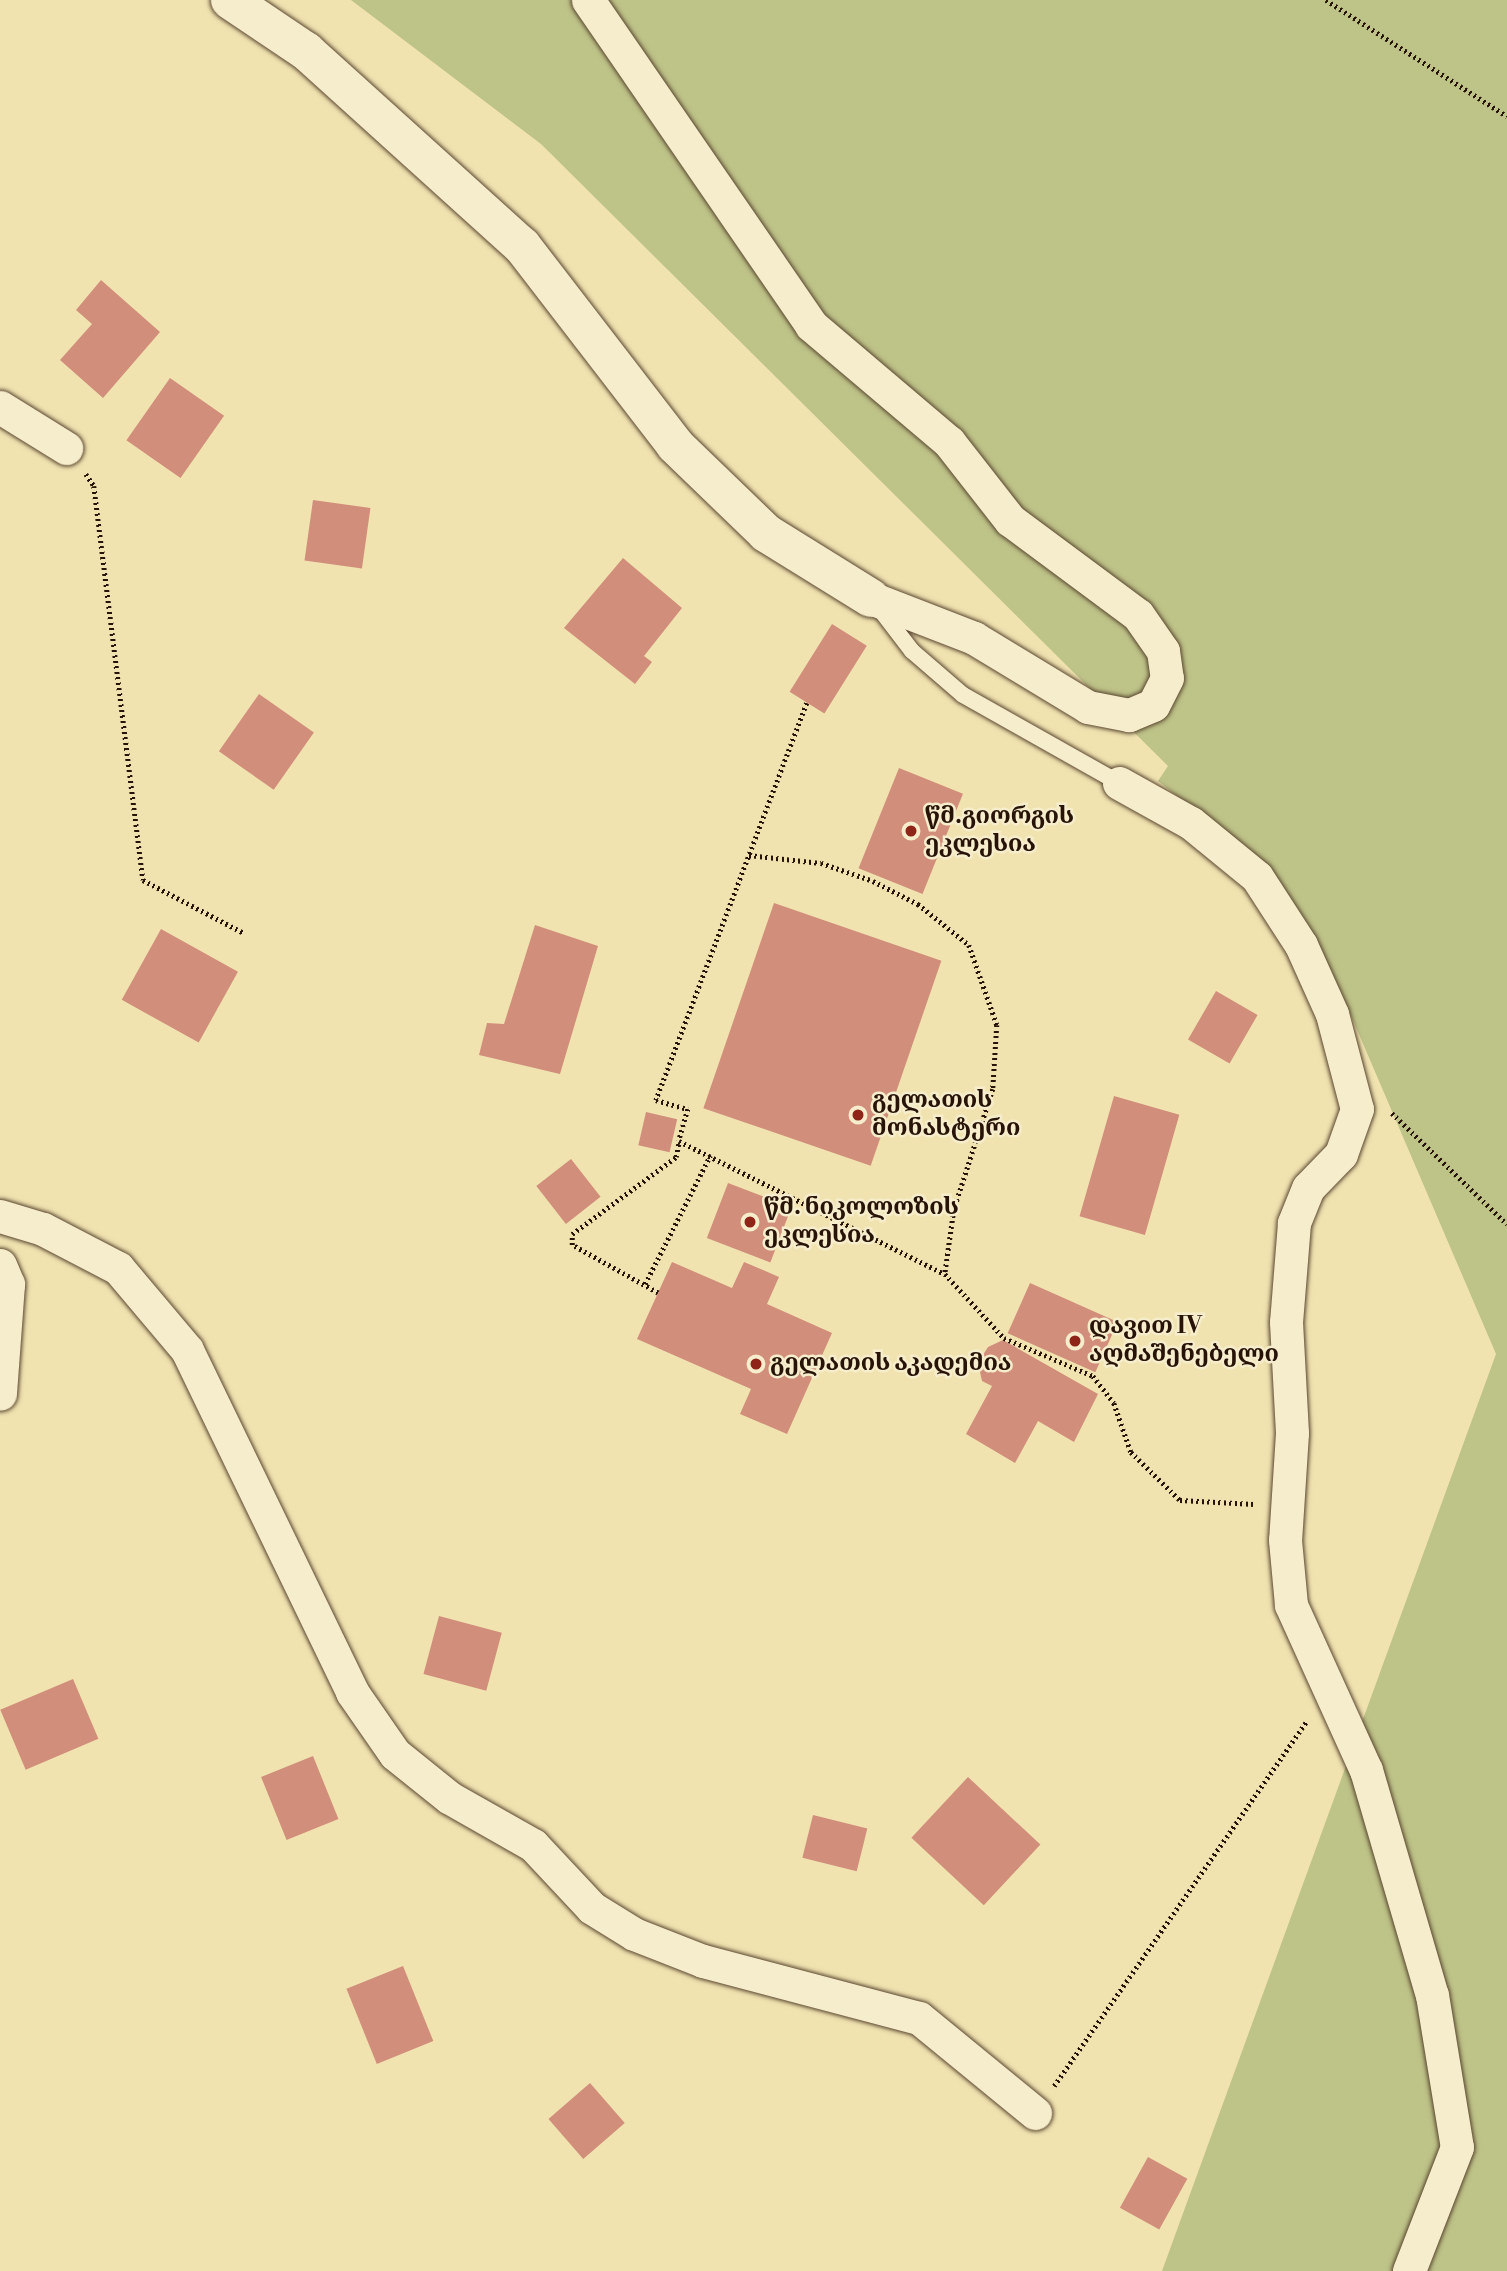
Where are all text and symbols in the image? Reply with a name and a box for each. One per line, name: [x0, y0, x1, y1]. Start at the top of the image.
place label: წმ.გიორგის ეკლესია: [925, 803, 1074, 859]
marker: წმ.გიორგის ეკლესია: [903, 823, 919, 839]
place label: გელათის მონასტერი: [872, 1087, 1020, 1143]
marker: გელათის მონასტერი: [850, 1107, 866, 1123]
place label: წმ. ნიკოლოზის ეკლესია: [764, 1194, 959, 1250]
marker: წმ. ნიკოლოზის ეკლესია: [742, 1214, 758, 1230]
place label: დავით IV აღმაშენებელი: [1089, 1313, 1279, 1369]
marker: დავით IV აღმაშენებელი: [1067, 1333, 1083, 1349]
place label: გელათის აკადემია: [770, 1350, 1011, 1378]
marker: გელათის აკადემია: [748, 1356, 764, 1372]

